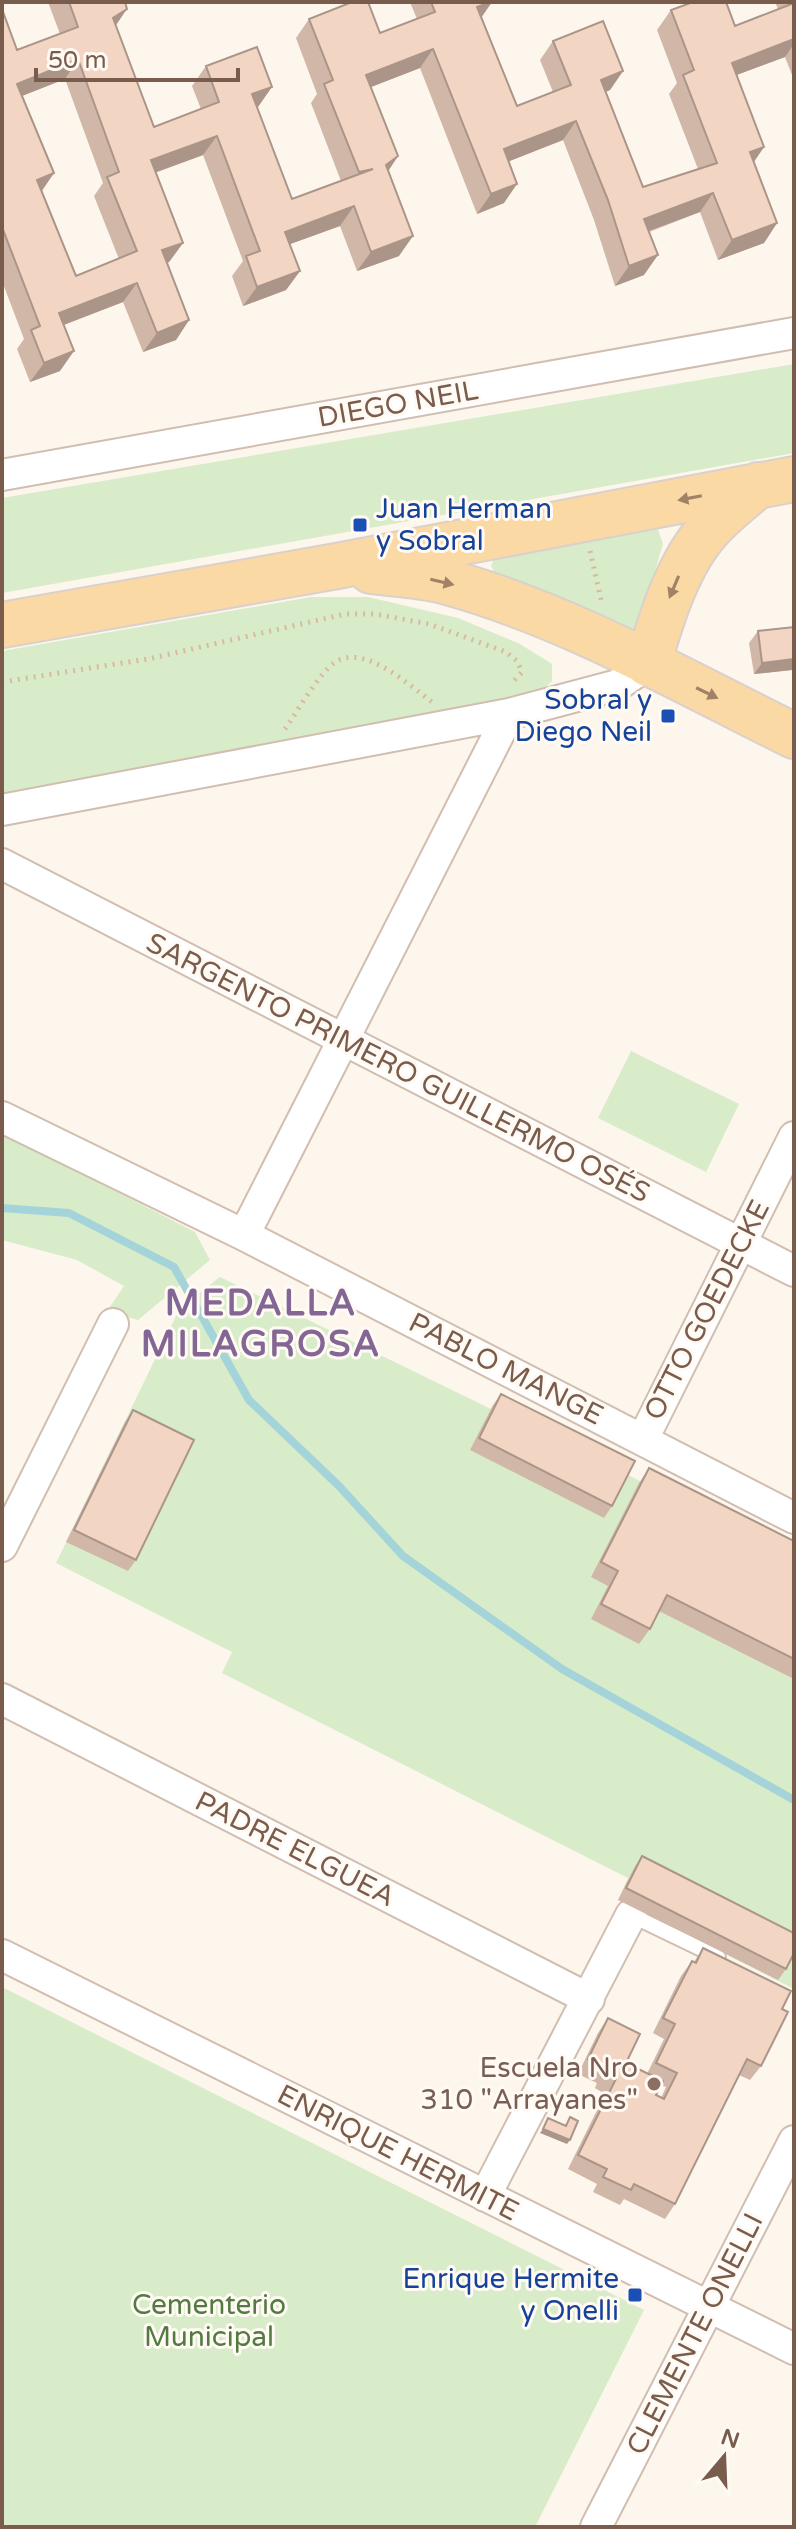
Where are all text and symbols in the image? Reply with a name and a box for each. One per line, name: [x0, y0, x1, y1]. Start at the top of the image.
scale bar: [36, 32, 238, 82]
text: 50 m: [48, 46, 106, 75]
street label: DIEGO NEIL: [315, 373, 481, 435]
place label: Juan Herman y Sobral: [376, 492, 552, 558]
one-way arrow: [677, 492, 702, 504]
marker: Juan Herman y Sobral: [351, 516, 369, 534]
one-way arrow: [668, 575, 681, 599]
one-way arrow: [430, 576, 455, 589]
place label: Sobral y Diego Neil: [515, 683, 652, 749]
one-way arrow: [695, 686, 719, 700]
marker: Sobral y Diego Neil: [659, 707, 677, 725]
street label: SARGENTO PRIMERO GUILLERMO OSÉS: [141, 926, 655, 1210]
street label: OTTO GOEDECKE: [637, 1194, 777, 1426]
district label: MEDALLA MILAGROSA: [141, 1282, 381, 1366]
street label: PABLO MANGE: [403, 1305, 609, 1433]
street label: PADRE ELGUEA: [189, 1784, 401, 1914]
place label: Escuela Nro 310 "Arrayanes": [420, 2051, 638, 2117]
marker: Escuela Nro 310 "Arrayanes": [645, 2075, 663, 2093]
street label: ENRIQUE HERMITE: [272, 2077, 524, 2229]
street label: CLEMENTE ONELLI: [620, 2208, 770, 2460]
place label: Enrique Hermite y Onelli: [402, 2262, 619, 2328]
marker: Enrique Hermite y Onelli: [626, 2286, 644, 2304]
park label: Cementerio Municipal: [132, 2288, 286, 2354]
north arrow: [684, 2417, 764, 2497]

